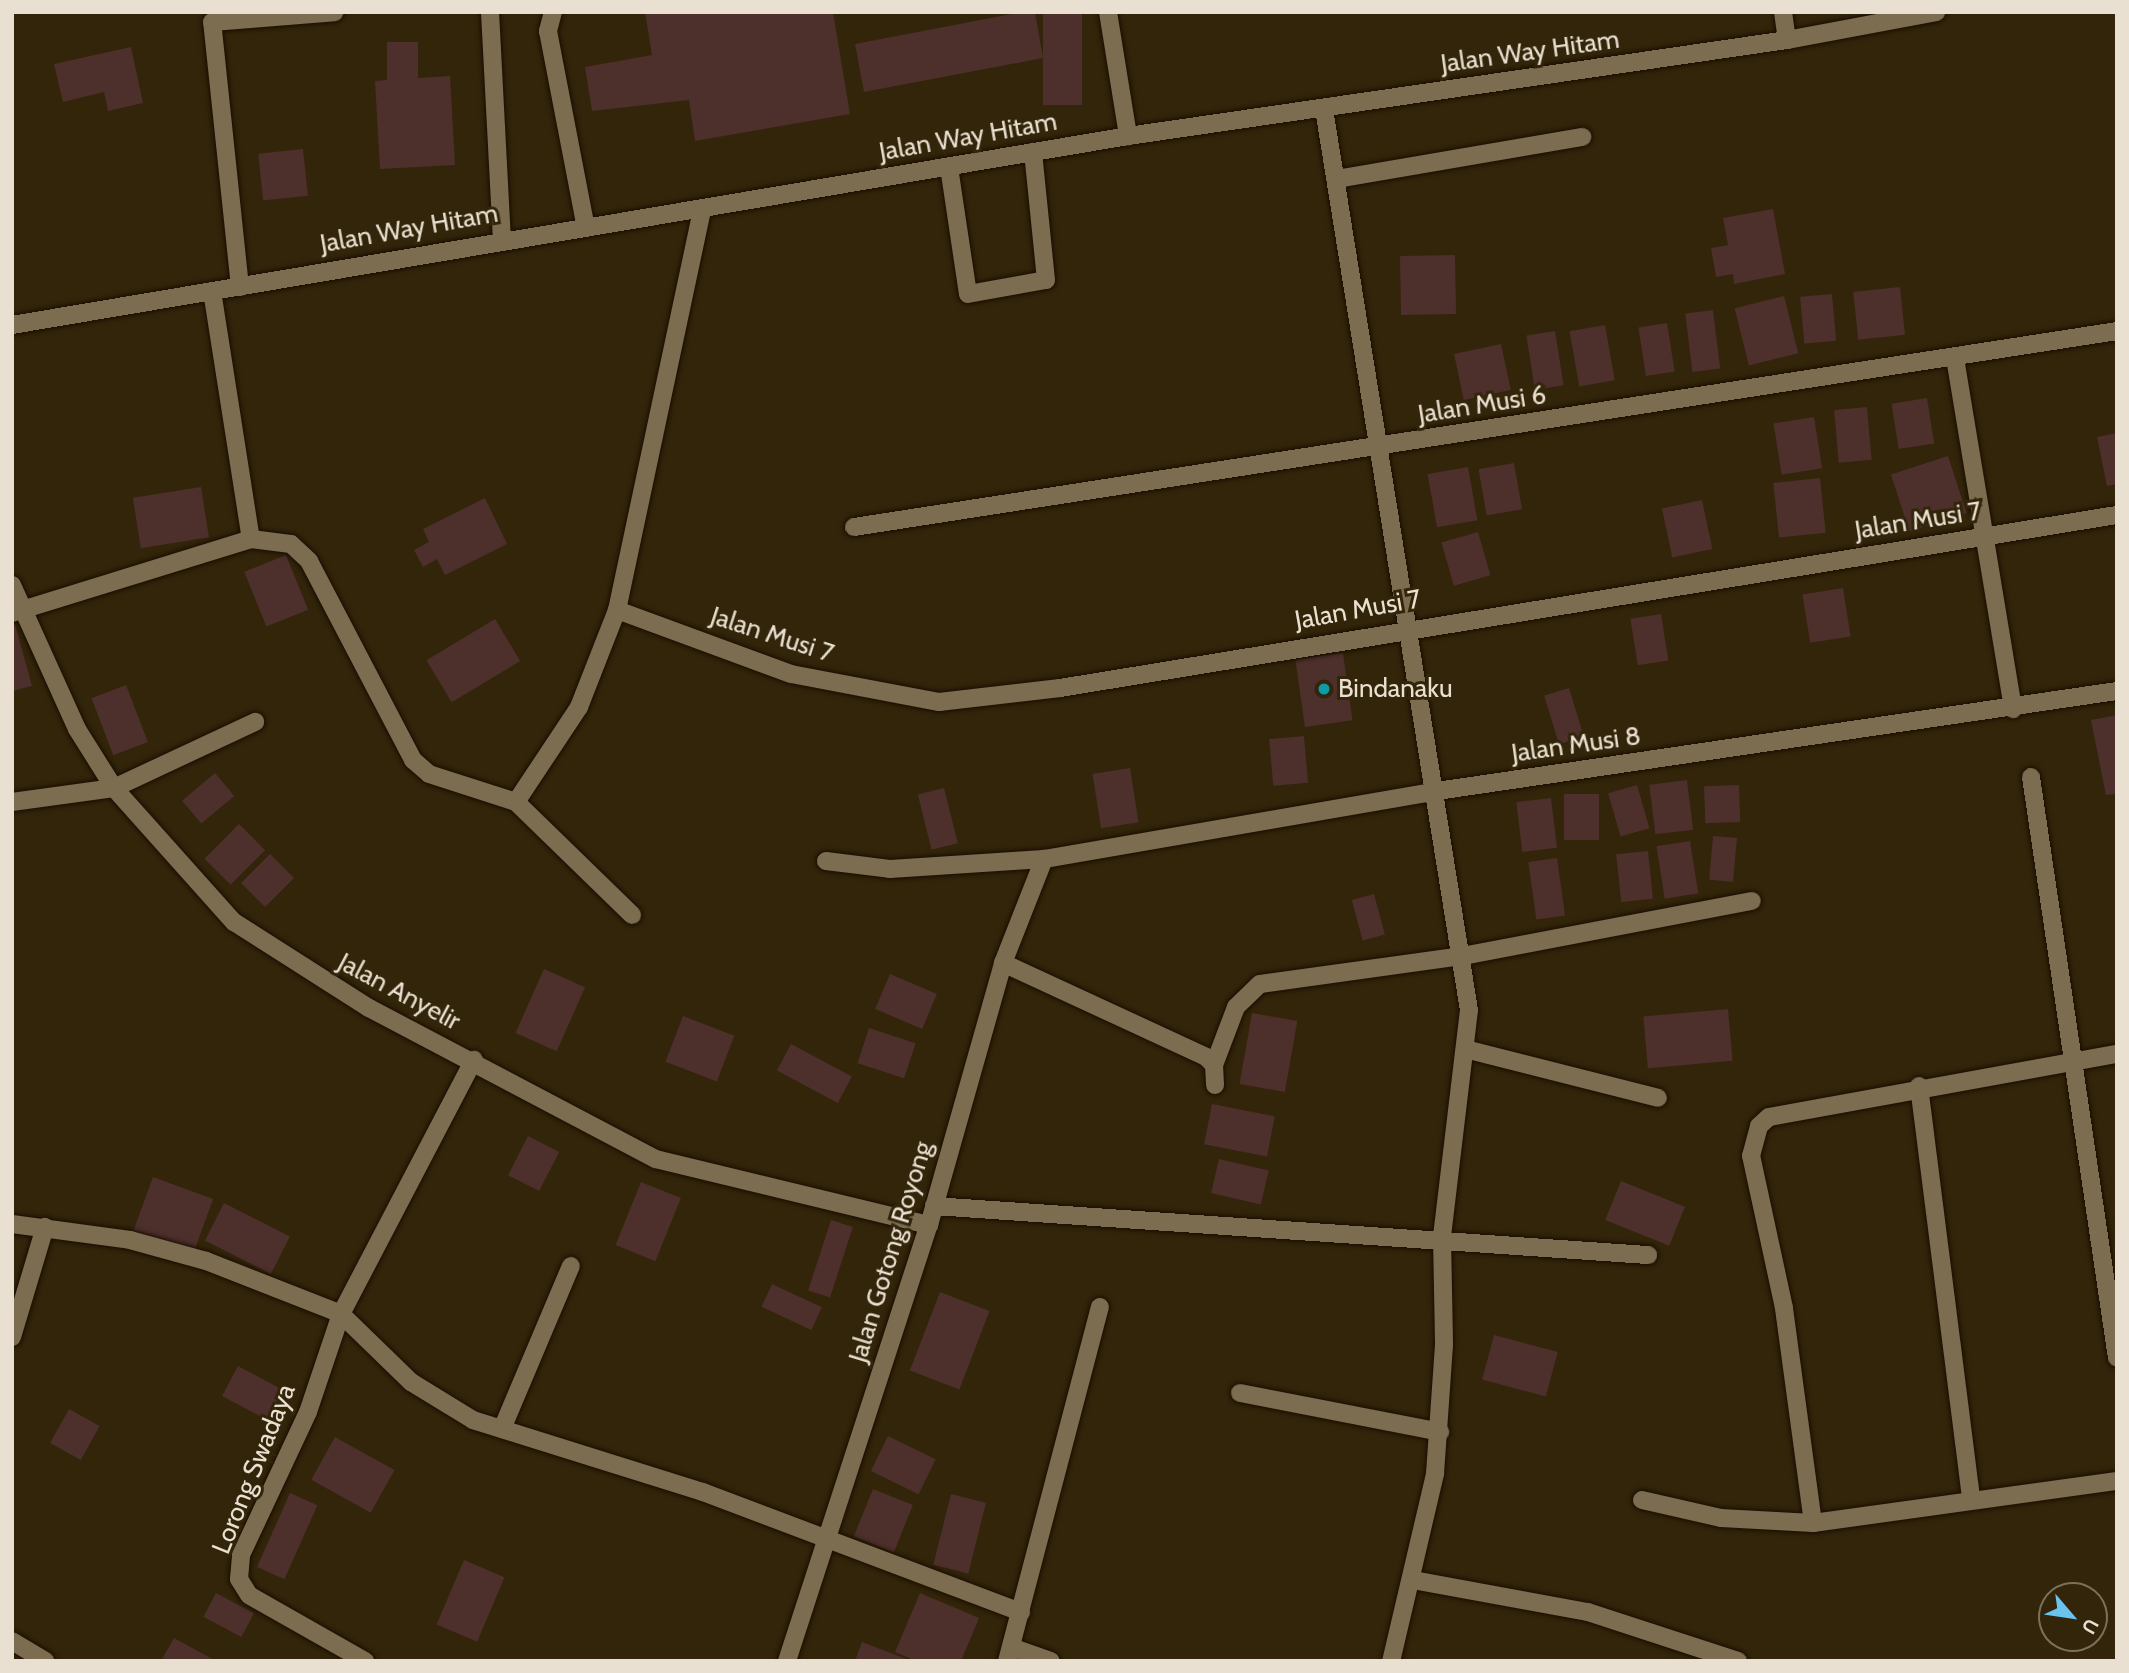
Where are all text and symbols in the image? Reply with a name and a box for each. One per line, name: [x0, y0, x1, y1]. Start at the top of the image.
street label: Jalan Way Hitam: [1439, 24, 1621, 80]
street label: Jalan Way Hitam: [877, 106, 1059, 168]
street label: Jalan Way Hitam: [318, 198, 500, 260]
street label: Jalan Musi 6: [1416, 379, 1548, 431]
street label: Jalan Musi 7: [1853, 496, 1983, 546]
street label: Jalan Musi 7: [1293, 584, 1423, 636]
street label: Jalan Musi 7: [707, 600, 837, 670]
place label: Bindanaku: [1338, 673, 1453, 705]
marker: Bindanaku: [1316, 681, 1332, 697]
street label: Jalan Musi 8: [1509, 720, 1643, 770]
street label: Jalan Anyelir: [332, 947, 466, 1037]
street label: Jalan Gotong Royong: [843, 1138, 939, 1366]
street label: Lorong Swadaya: [206, 1379, 302, 1559]
north arrow: [2038, 1582, 2108, 1652]
text: U: [2077, 1615, 2103, 1638]

